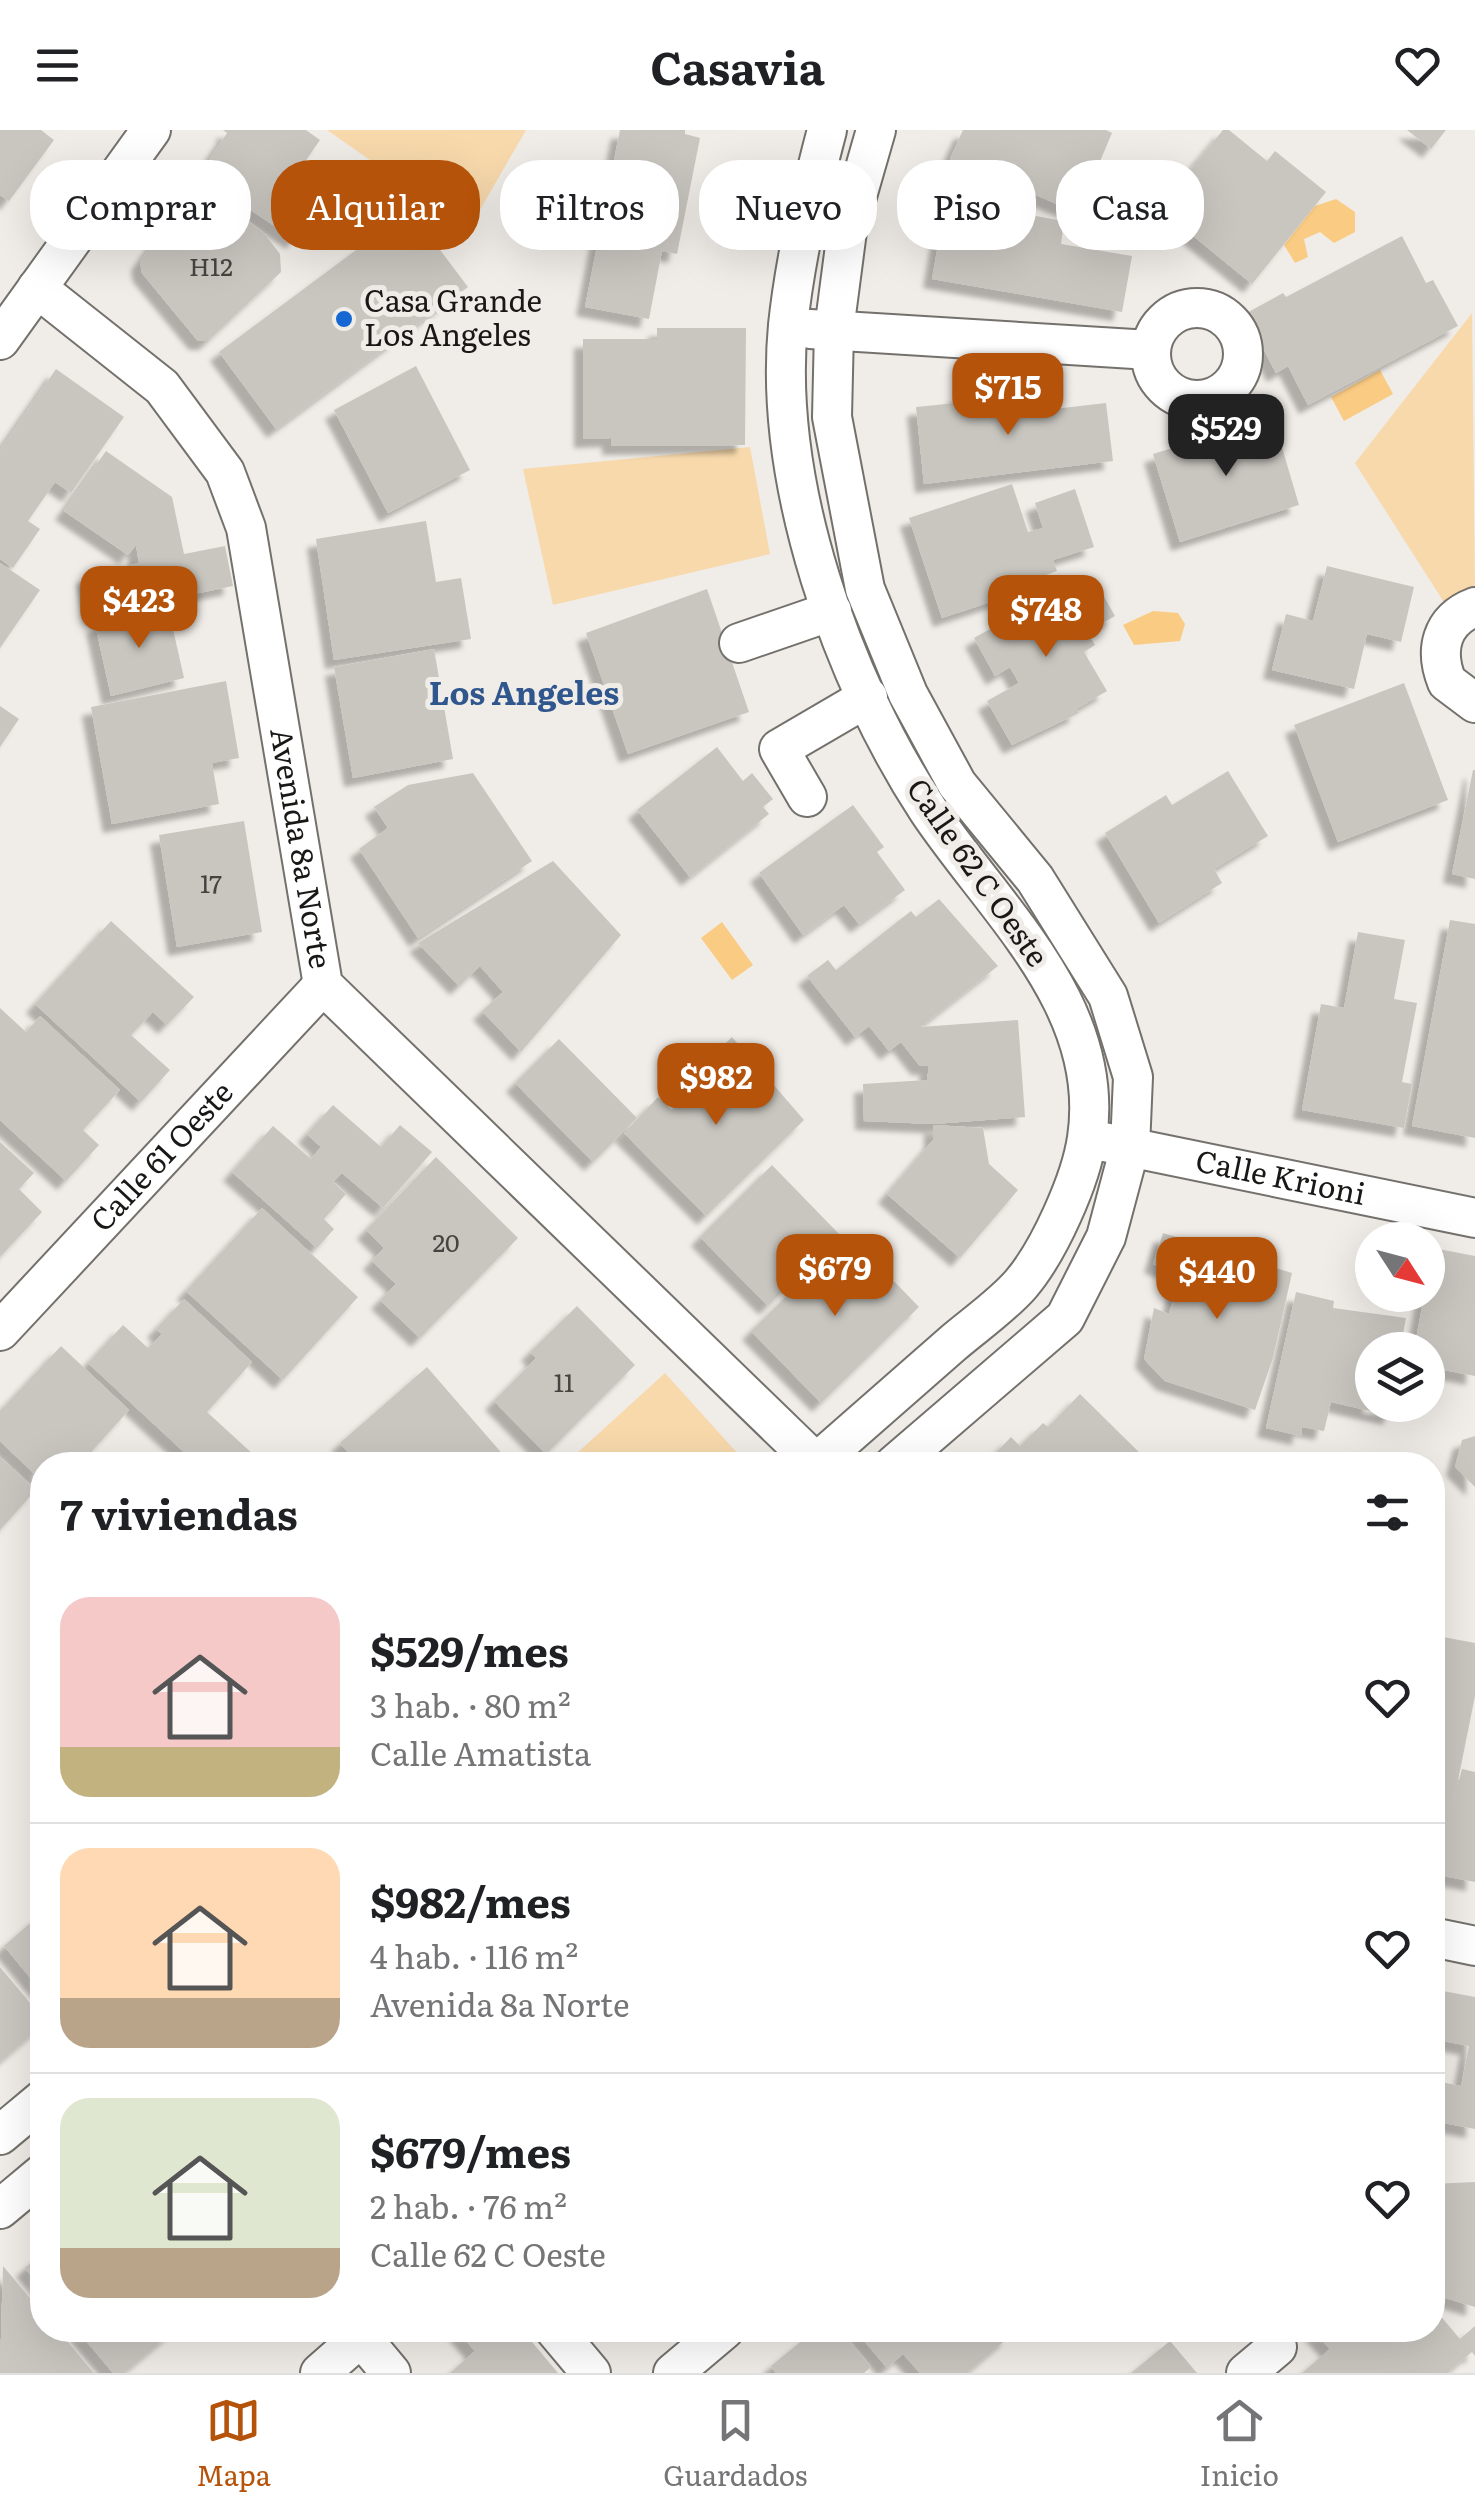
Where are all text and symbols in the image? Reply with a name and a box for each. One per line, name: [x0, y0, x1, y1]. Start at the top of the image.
text: Casavia: [650, 32, 825, 99]
icon: menu: [30, 38, 85, 93]
icon: heart: [1390, 38, 1445, 93]
chip: Comprar: [30, 160, 251, 250]
chip: Alquilar: [271, 160, 480, 250]
chip: Filtros: [500, 160, 679, 250]
chip: Nuevo: [699, 160, 877, 250]
chip: Piso: [897, 160, 1036, 250]
chip: Casa: [1056, 160, 1204, 250]
house number: H12: [189, 247, 233, 284]
place label: Casa Grande Los Angeles: [364, 277, 542, 355]
marker: Casa Grande Los Angeles: [333, 308, 355, 330]
pin: $715: [949, 353, 1067, 438]
text: $715: [974, 361, 1042, 409]
pin: $529: [1167, 394, 1285, 479]
text: $529: [1190, 402, 1262, 450]
pin: $423: [80, 566, 198, 651]
text: $423: [102, 574, 176, 622]
pin: $748: [987, 575, 1105, 660]
text: $748: [1010, 583, 1082, 631]
district label: Los Angeles: [429, 667, 619, 715]
street label: Avenida 8a Norte: [261, 724, 345, 972]
street label: Calle 62 C Oeste: [898, 768, 1061, 975]
house number: 17: [200, 864, 222, 901]
pin: $982: [657, 1043, 775, 1128]
text: $982: [679, 1051, 753, 1099]
street label: Calle 61 Oeste: [79, 1070, 242, 1240]
street label: Calle Krioni: [1192, 1136, 1370, 1214]
north arrow: [1355, 1222, 1445, 1312]
map controls: [1355, 1222, 1445, 1422]
house number: 20: [432, 1223, 460, 1260]
pin: $679: [776, 1234, 894, 1319]
pin: $440: [1158, 1237, 1276, 1322]
text: $679: [798, 1242, 872, 1290]
text: $440: [1178, 1245, 1256, 1293]
button: layers: [1355, 1332, 1445, 1422]
house number: 11: [554, 1363, 574, 1400]
text: 7 viviendas: [60, 1481, 298, 1543]
icon: filters: [1360, 1485, 1415, 1540]
text: $529/mes: [370, 1618, 569, 1680]
icon: home: [140, 1637, 260, 1757]
icon: heart: [1360, 1670, 1415, 1725]
text: 3 hab. · 80 m²: [370, 1680, 571, 1728]
text: Calle Amatista: [370, 1728, 591, 1776]
text: $982/mes: [370, 1869, 571, 1931]
icon: home: [140, 1888, 260, 2008]
icon: heart: [1360, 1921, 1415, 1976]
text: 4 hab. · 116 m²: [370, 1931, 578, 1979]
text: Avenida 8a Norte: [370, 1979, 630, 2027]
text: $679/mes: [370, 2119, 571, 2181]
icon: home: [140, 2138, 260, 2258]
icon: heart: [1360, 2171, 1415, 2226]
text: 2 hab. · 76 m²: [370, 2181, 567, 2229]
text: Calle 62 C Oeste: [370, 2229, 606, 2277]
tab: Mapa: [196, 2393, 271, 2495]
tab: Guardados: [663, 2393, 807, 2495]
tab: Inicio: [1200, 2393, 1279, 2495]

